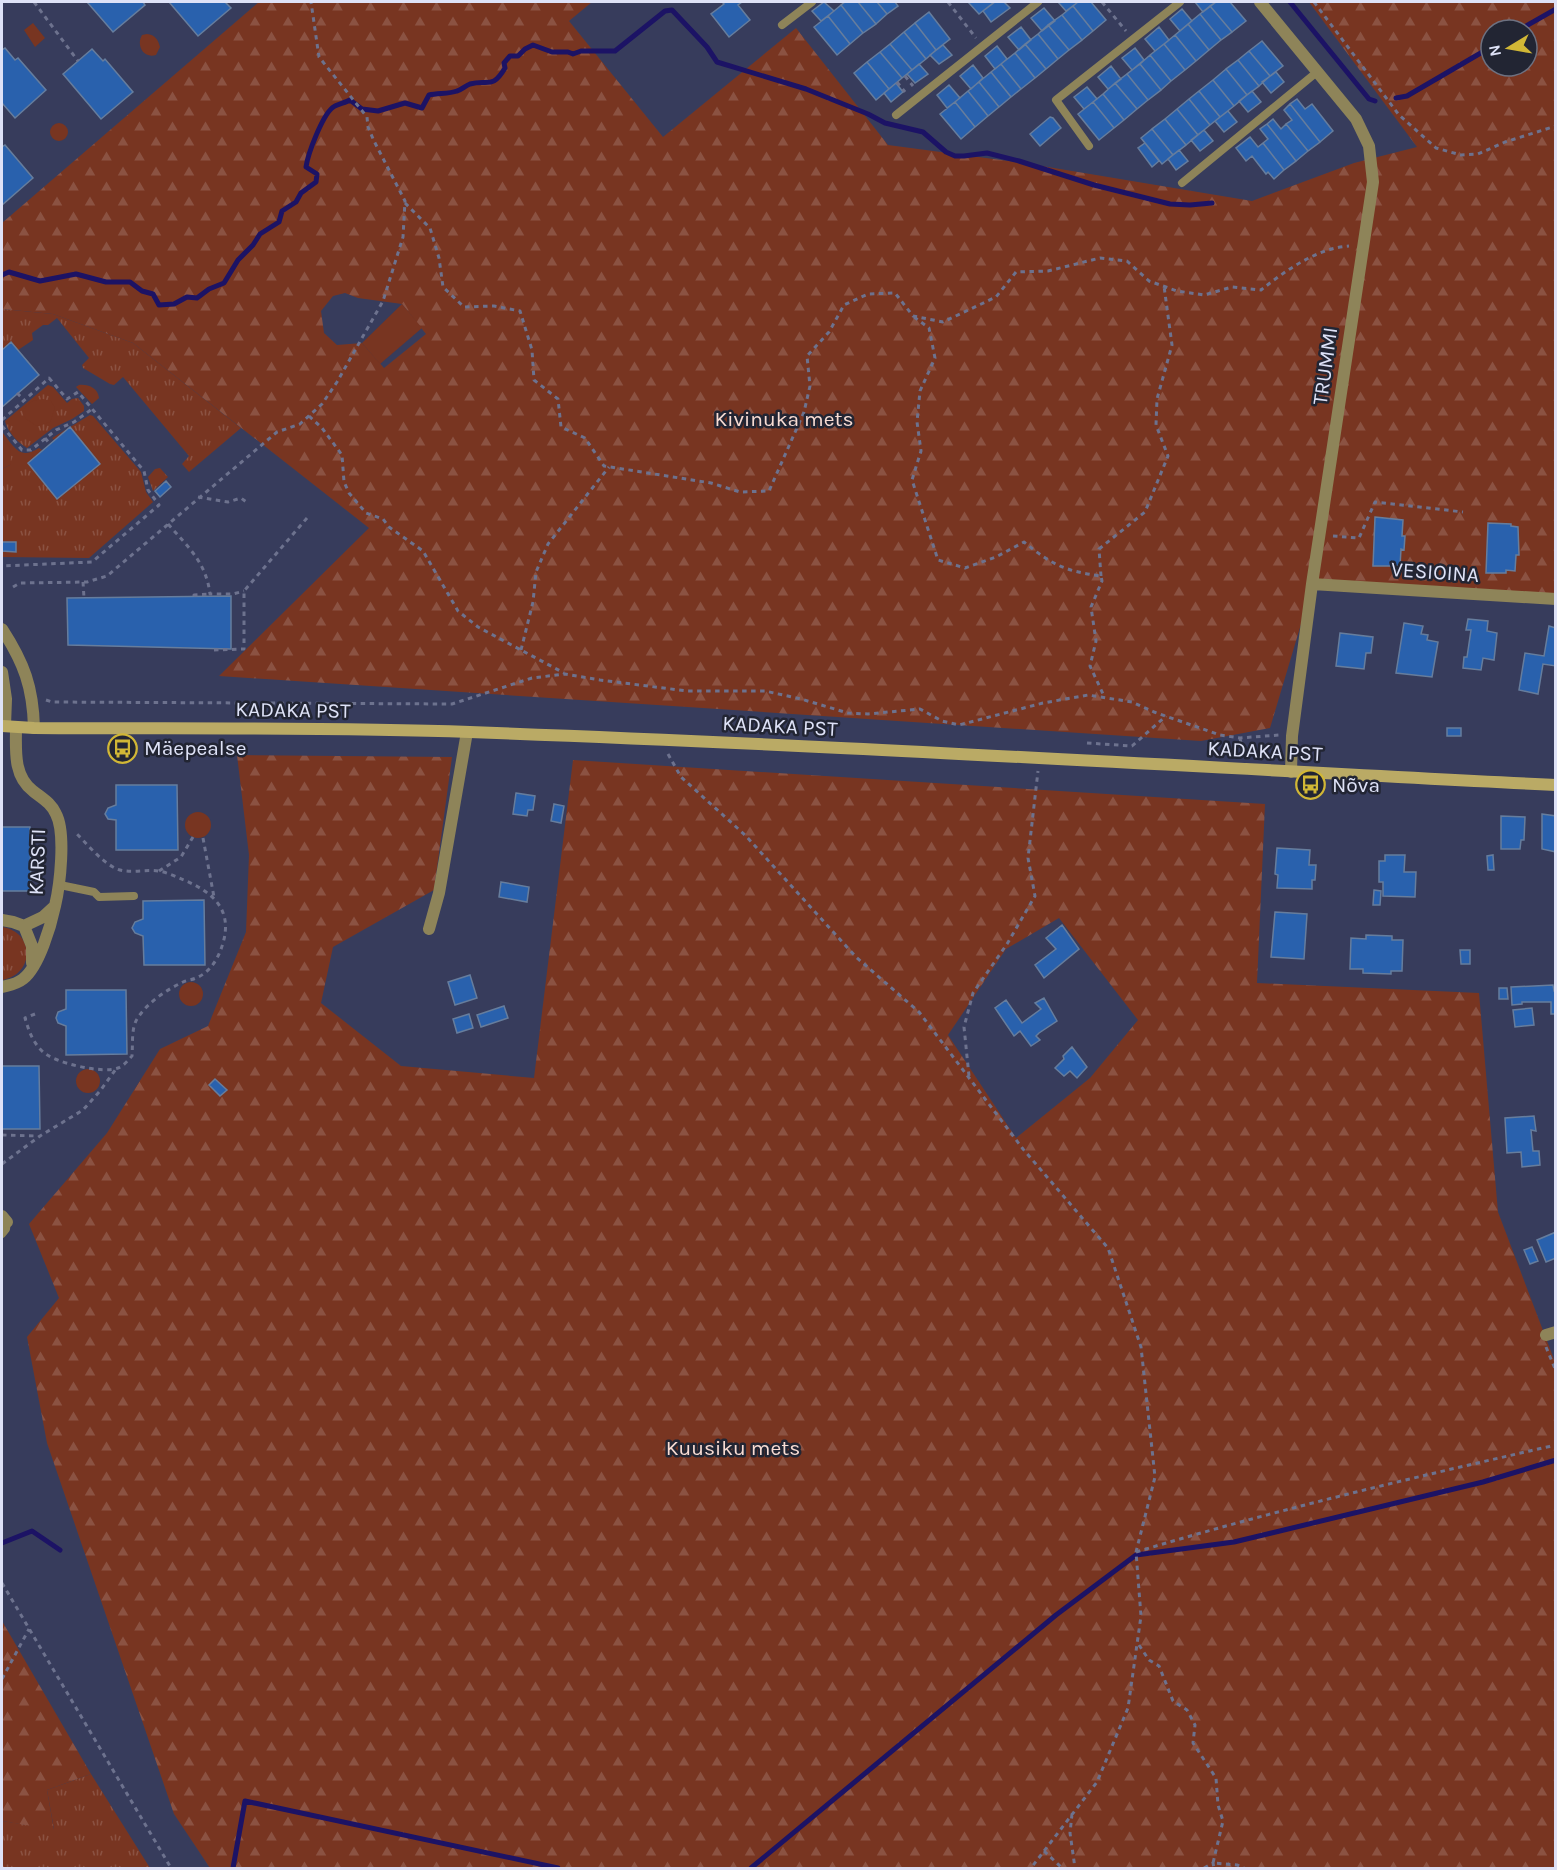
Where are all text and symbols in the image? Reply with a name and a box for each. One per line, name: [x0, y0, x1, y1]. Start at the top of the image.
north arrow: [1479, 18, 1539, 78]
text: N: [1484, 43, 1505, 58]
street label: TRUMMI: [1308, 325, 1342, 407]
park label: Kivinuka mets: [715, 407, 853, 431]
street label: VESIOINA: [1390, 557, 1480, 587]
street label: KADAKA PST: [235, 697, 351, 723]
street label: KADAKA PST: [722, 711, 839, 741]
bus stop icon: Mäepealse: [107, 732, 139, 764]
place label: Mäepealse: [144, 736, 246, 760]
street label: KADAKA PST: [1207, 736, 1324, 766]
bus stop icon: Nõva: [1295, 769, 1327, 801]
place label: Nõva: [1332, 773, 1380, 797]
street label: KARSTI: [24, 828, 50, 896]
park label: Kuusiku mets: [666, 1436, 800, 1460]

